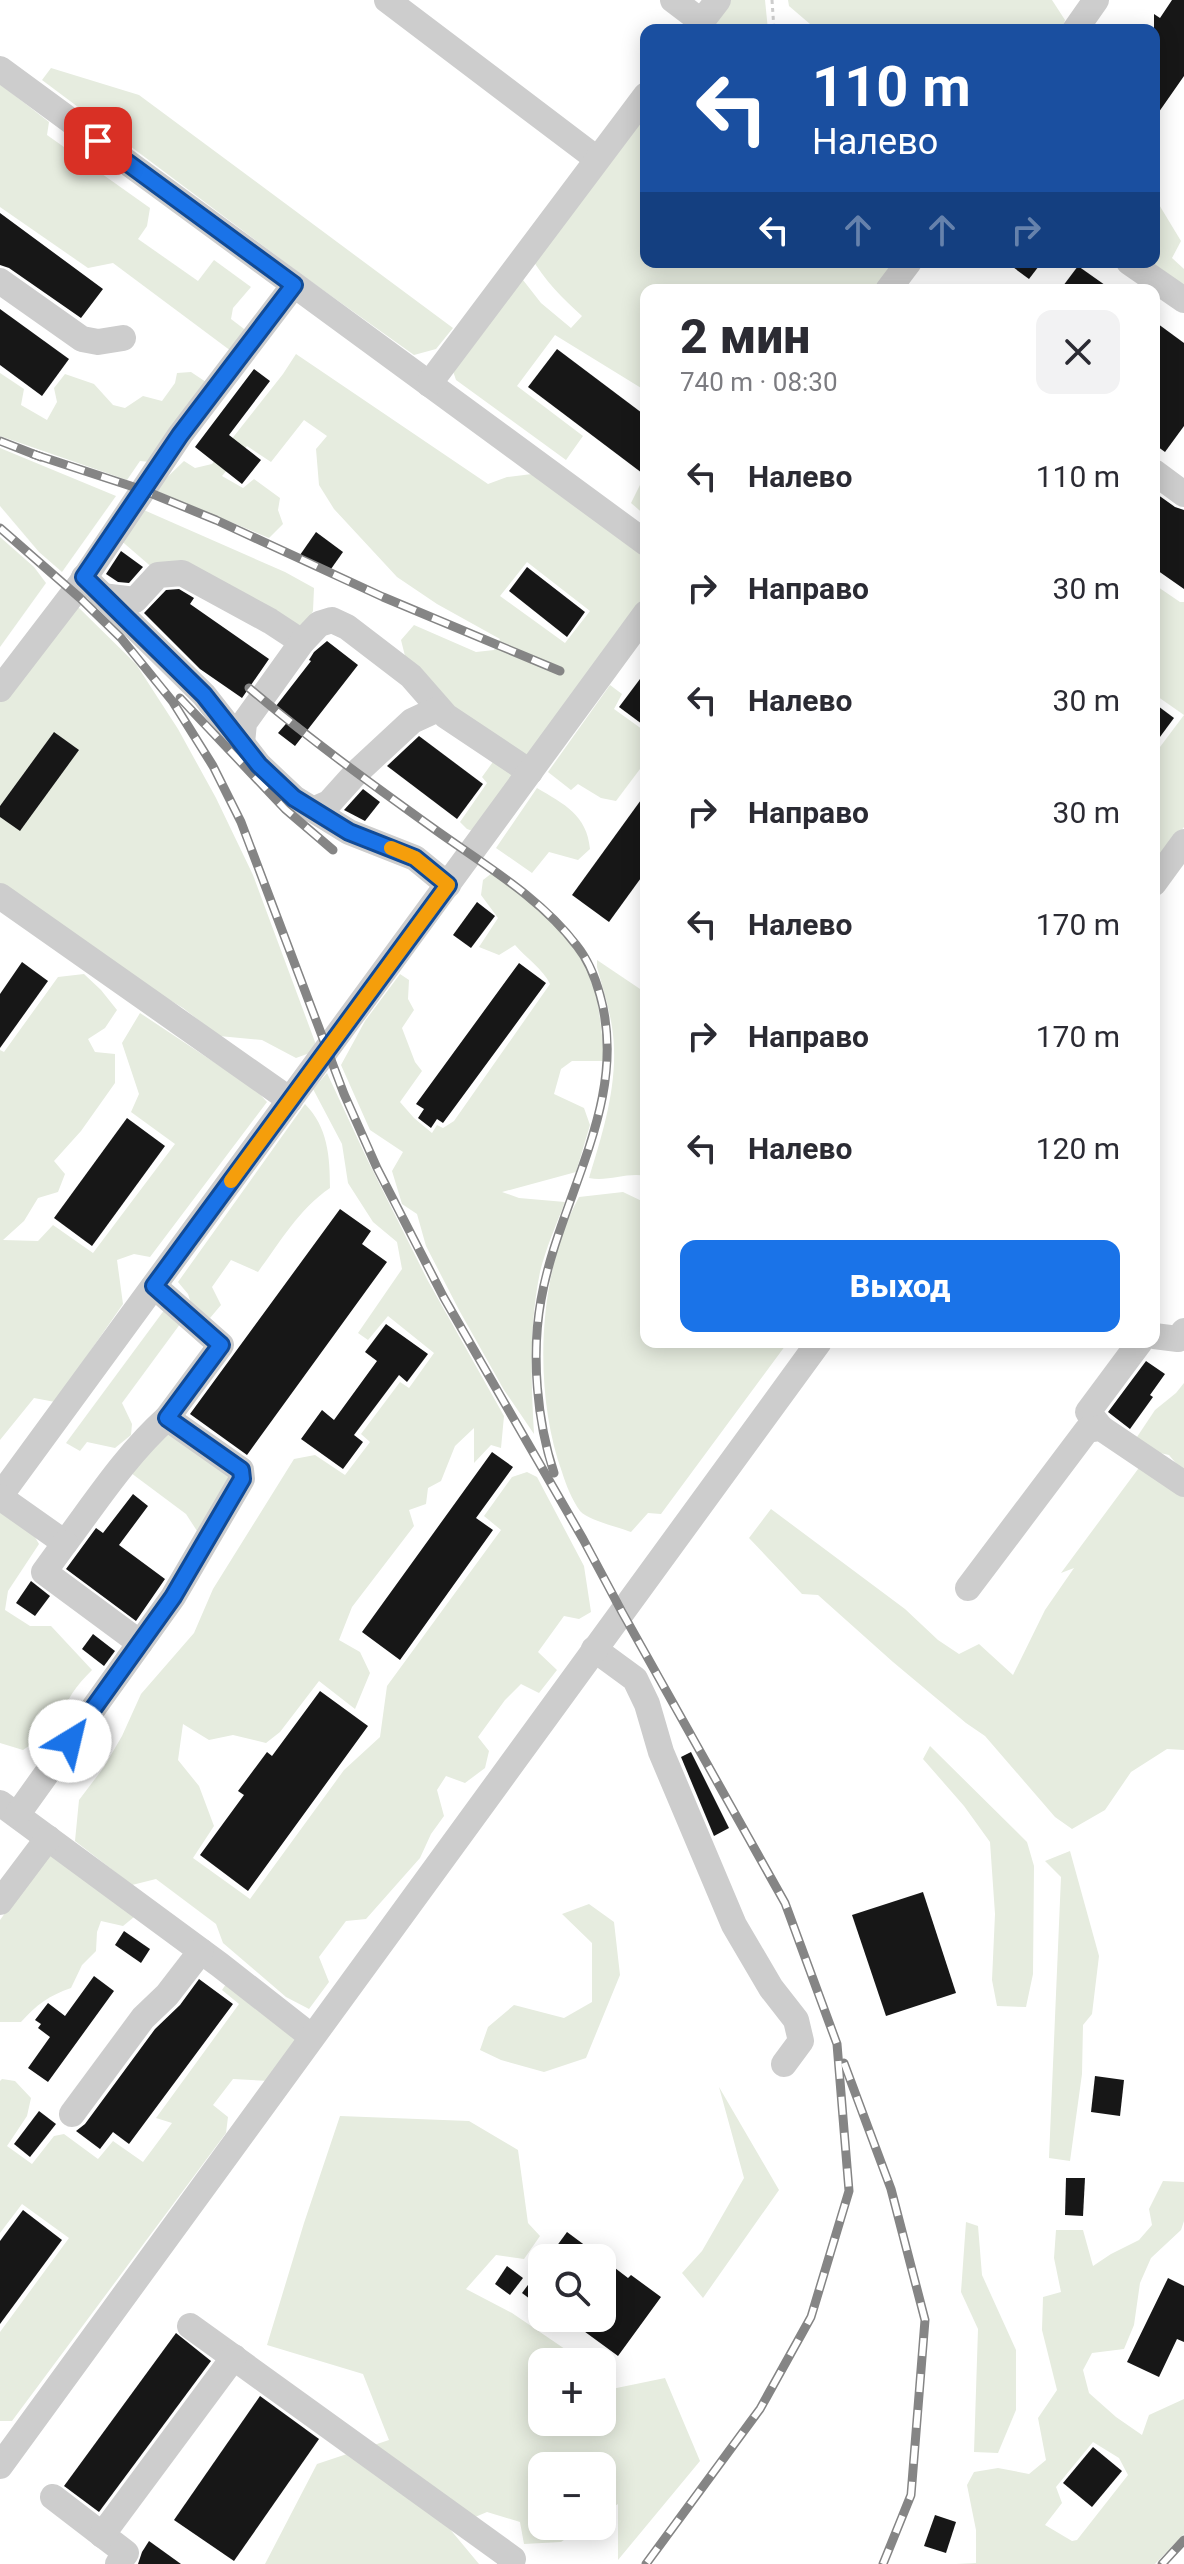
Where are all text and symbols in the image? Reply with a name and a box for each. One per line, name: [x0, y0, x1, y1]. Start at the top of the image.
text: 110 m: [812, 54, 971, 120]
icon: left: [680, 56, 784, 160]
pin: [64, 107, 132, 175]
icon: arrive: [76, 119, 120, 163]
text: Налево: [812, 121, 938, 163]
icon: left: [752, 208, 796, 252]
icon: ahead: [836, 208, 880, 252]
icon: ahead: [920, 208, 964, 252]
icon: right: [1004, 208, 1048, 252]
text: 2 мин: [680, 308, 810, 365]
button: close: [1036, 310, 1120, 394]
text: 740 m · 08:30: [680, 367, 838, 397]
icon: left: [680, 454, 724, 498]
text: Налево: [748, 459, 852, 494]
text: 110 m: [1036, 459, 1120, 494]
icon: right: [680, 566, 724, 610]
text: Направо: [748, 571, 869, 606]
text: 30 m: [1053, 571, 1120, 606]
icon: left: [680, 678, 724, 722]
text: Налево: [748, 683, 852, 718]
text: 30 m: [1053, 683, 1120, 718]
icon: right: [680, 790, 724, 834]
text: Направо: [748, 795, 869, 830]
text: 30 m: [1053, 795, 1120, 830]
icon: left: [680, 902, 724, 946]
text: Налево: [748, 907, 852, 942]
text: 170 m: [1036, 907, 1120, 942]
icon: right: [680, 1014, 724, 1058]
text: Направо: [748, 1019, 869, 1054]
text: 170 m: [1036, 1019, 1120, 1054]
icon: left: [680, 1126, 724, 1170]
text: Налево: [748, 1131, 852, 1166]
text: 120 m: [1036, 1131, 1120, 1166]
button: Выход: [680, 1240, 1120, 1332]
position arrow: [28, 1699, 112, 1783]
map controls: [528, 2244, 616, 2540]
button: search: [528, 2244, 616, 2332]
button: +: [528, 2348, 616, 2436]
button: −: [528, 2452, 616, 2540]

